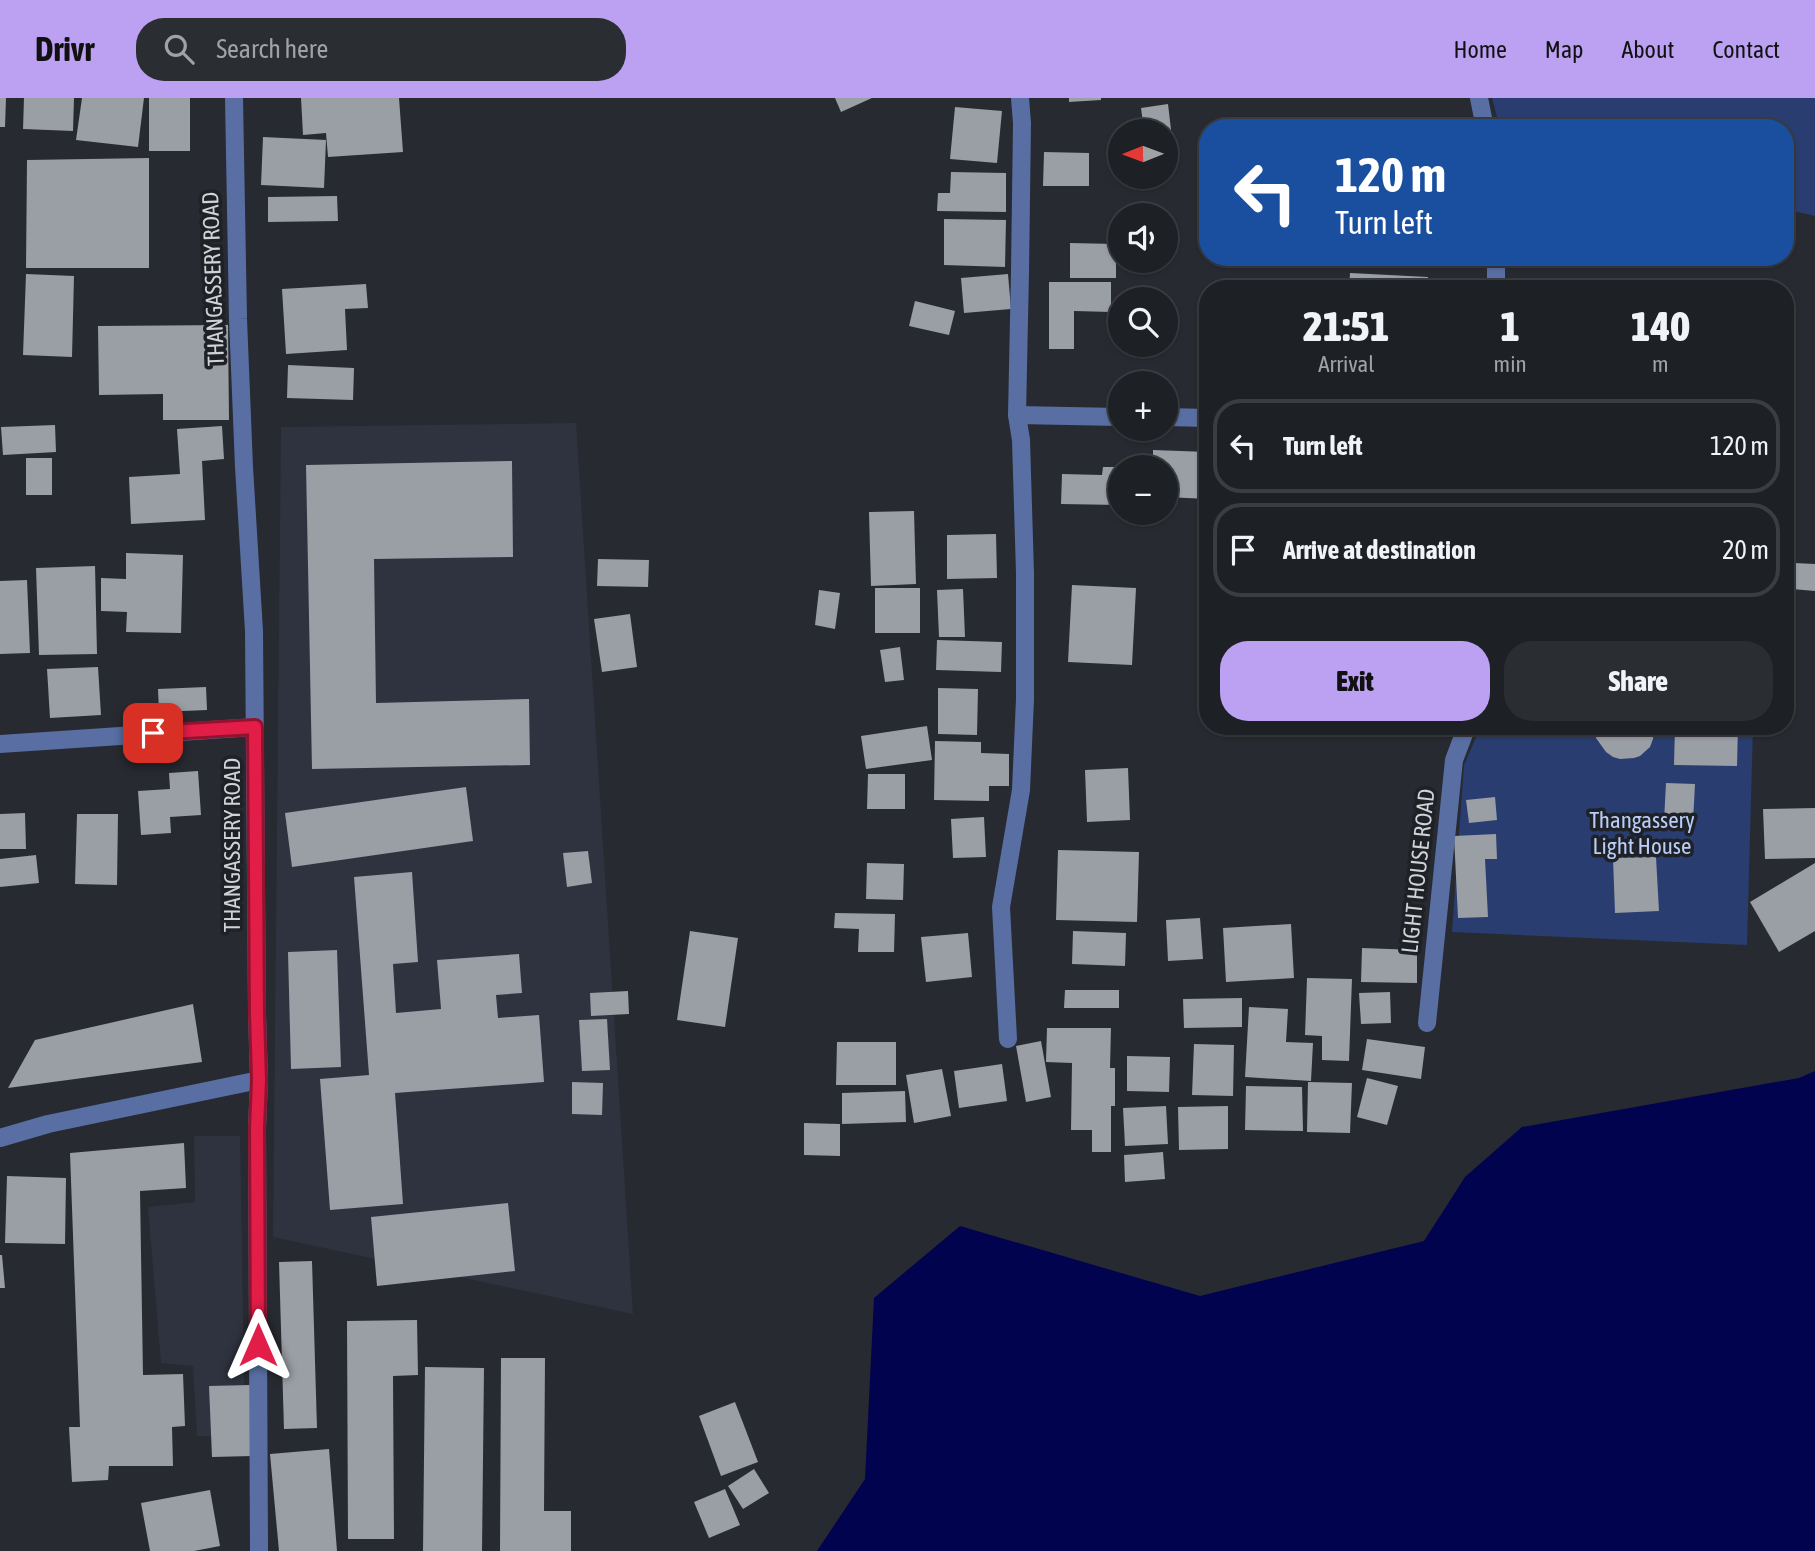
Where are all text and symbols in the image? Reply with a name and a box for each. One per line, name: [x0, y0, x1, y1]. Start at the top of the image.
search box: [136, 18, 626, 81]
text: Drivr: [35, 30, 94, 68]
icon: search: [160, 30, 198, 68]
text: Search here: [216, 34, 328, 64]
text: Home: [1453, 36, 1507, 63]
text: Map: [1545, 36, 1583, 63]
text: About: [1621, 36, 1674, 63]
text: Contact: [1712, 36, 1780, 63]
north arrow: [1108, 119, 1178, 189]
map controls: [1108, 119, 1178, 525]
text: 120 m: [1335, 146, 1446, 202]
icon: left: [1220, 147, 1311, 238]
street label: THANGASSERY ROAD: [197, 191, 229, 367]
button: sound: [1108, 203, 1178, 273]
text: Turn left: [1335, 204, 1433, 241]
button: search: [1108, 287, 1178, 357]
text: 21:51: [1303, 302, 1390, 350]
text: 1: [1500, 302, 1520, 350]
text: 140: [1631, 302, 1690, 350]
text: Arrival: [1318, 351, 1374, 377]
text: min: [1494, 351, 1527, 377]
text: m: [1652, 351, 1669, 377]
button: +: [1108, 371, 1178, 441]
icon: left: [1224, 427, 1262, 465]
text: Turn left: [1283, 431, 1363, 461]
text: 120 m: [1710, 431, 1769, 461]
button: −: [1108, 455, 1178, 525]
icon: arrive: [1224, 531, 1262, 569]
text: Arrive at destination: [1283, 535, 1476, 565]
text: 20 m: [1722, 535, 1769, 565]
button: Exit: [1220, 641, 1490, 721]
button: Share: [1504, 641, 1773, 721]
pin: [123, 703, 183, 763]
icon: arrive: [134, 714, 172, 752]
street label: THANGASSERY ROAD: [219, 758, 245, 932]
street label: LIGHT HOUSE ROAD: [1396, 787, 1440, 955]
park label: Thangassery Light House: [1589, 807, 1695, 859]
position arrow: [221, 1308, 295, 1382]

